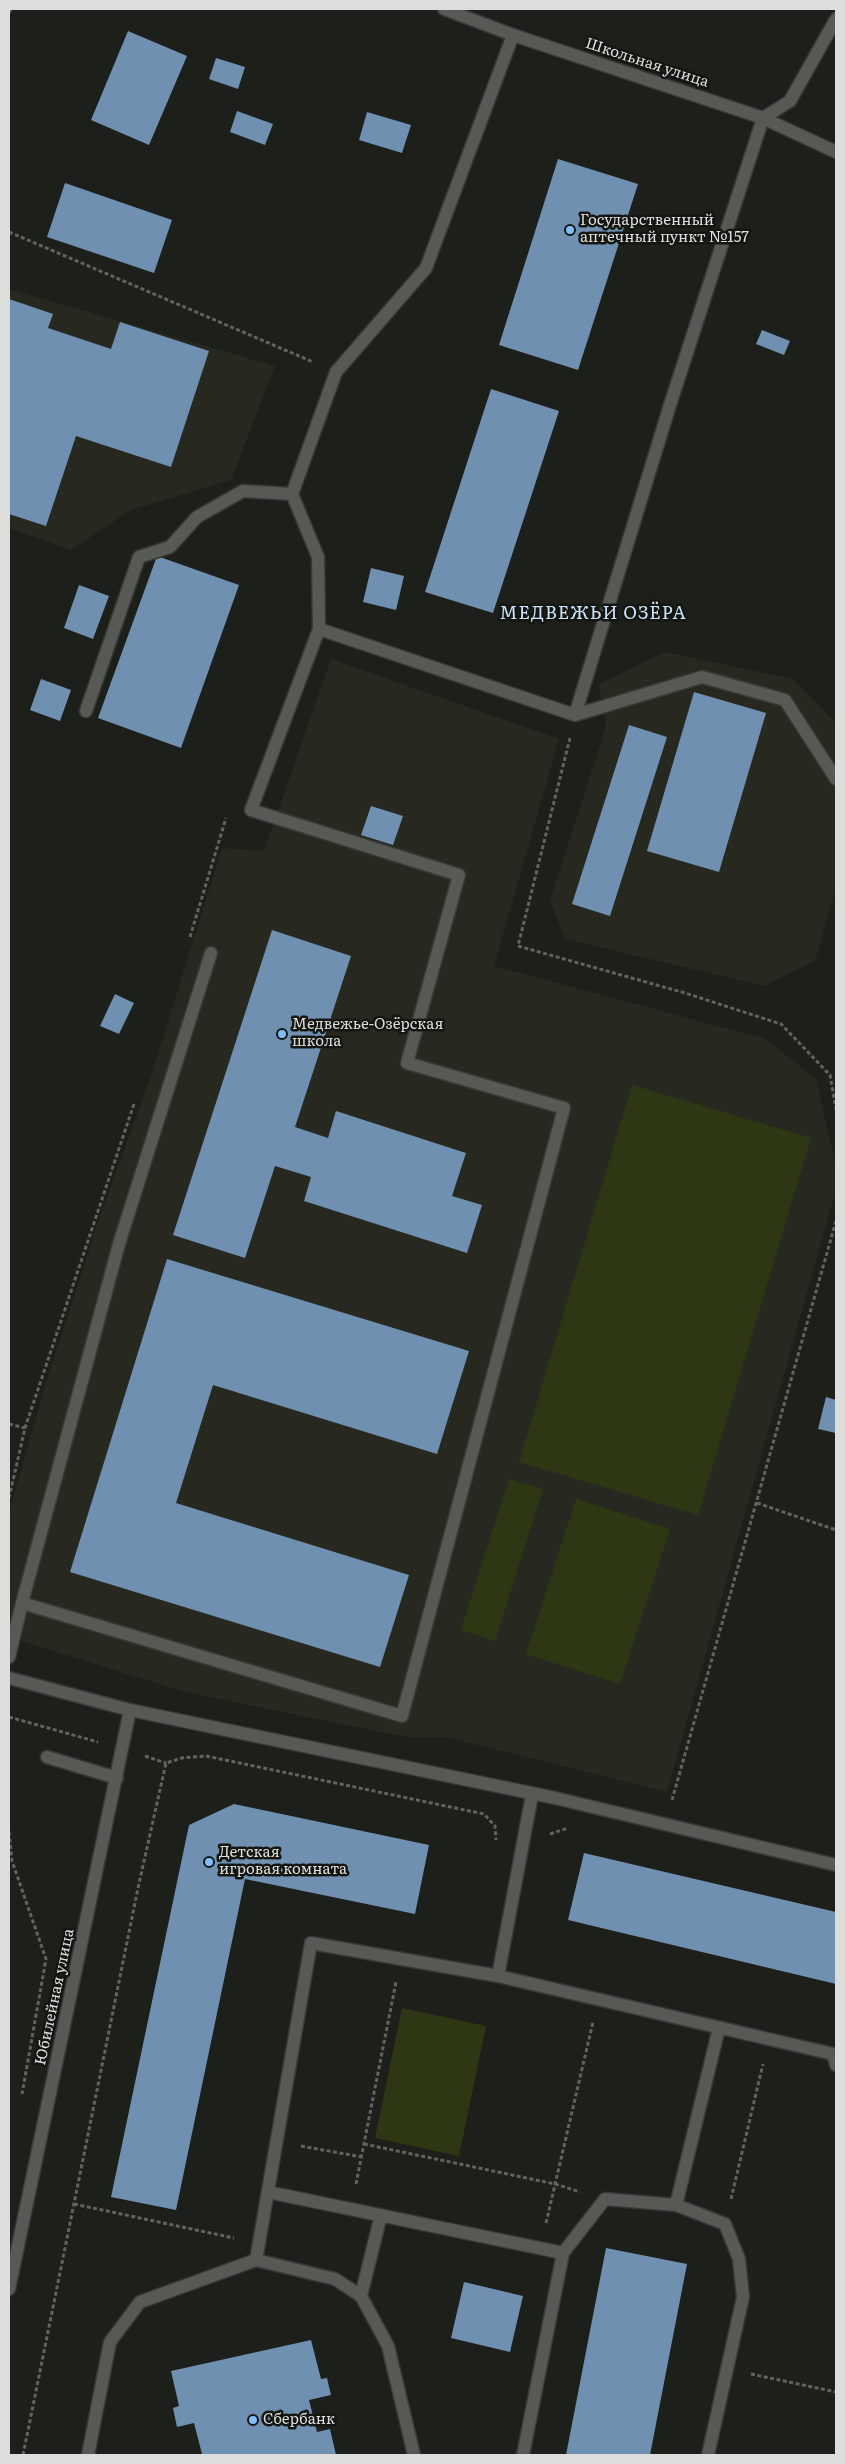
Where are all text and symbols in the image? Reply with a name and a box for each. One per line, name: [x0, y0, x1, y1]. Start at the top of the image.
street label: Школьная улица: [583, 35, 711, 91]
place label: Государственный аптечный пункт №157: [580, 212, 749, 247]
marker: Государственный аптечный пункт №157: [564, 224, 576, 236]
district label: МЕДВЕЖЬИ ОЗЁРА: [498, 603, 688, 625]
place label: Медвежье-Озёрская школа: [292, 1016, 443, 1051]
marker: Медвежье-Озёрская школа: [276, 1028, 288, 1040]
place label: Детская игровая комната: [219, 1844, 347, 1879]
marker: Детская игровая комната: [203, 1856, 215, 1868]
street label: Юбилейная улица: [32, 1927, 78, 2067]
place label: Сбербанк: [263, 2411, 335, 2429]
marker: Сбербанк: [247, 2414, 259, 2426]

